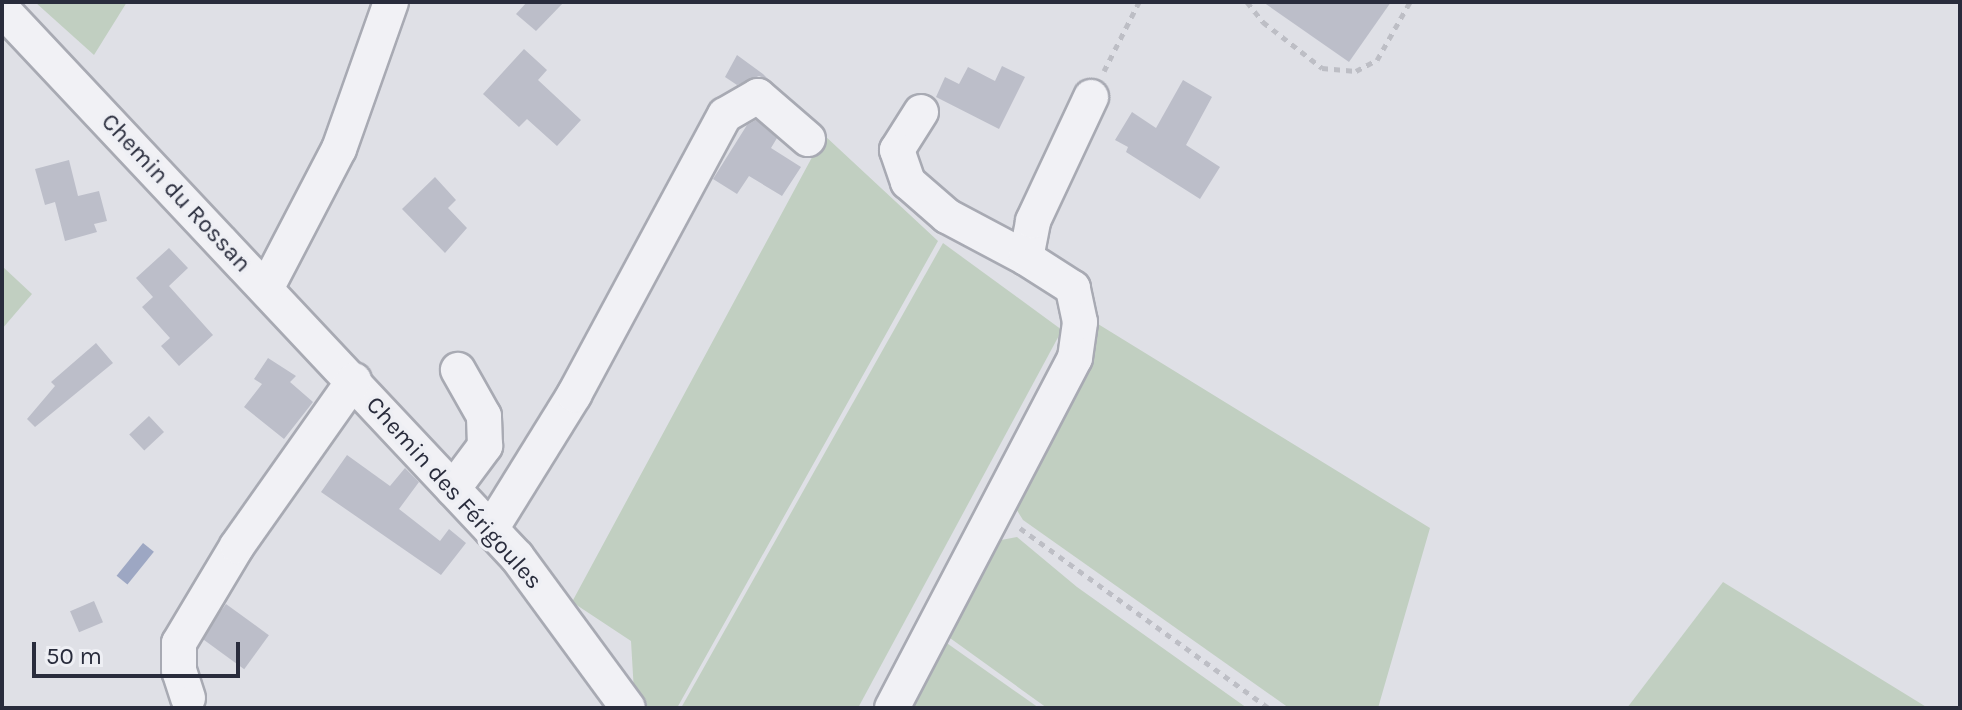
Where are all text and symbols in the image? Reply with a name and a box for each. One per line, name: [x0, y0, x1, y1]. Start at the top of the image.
street label: Chemin du Rossan: [95, 108, 257, 278]
street label: Chemin des Férigoules: [360, 391, 548, 595]
scale bar: [36, 626, 244, 676]
text: 50 m: [46, 642, 102, 670]

